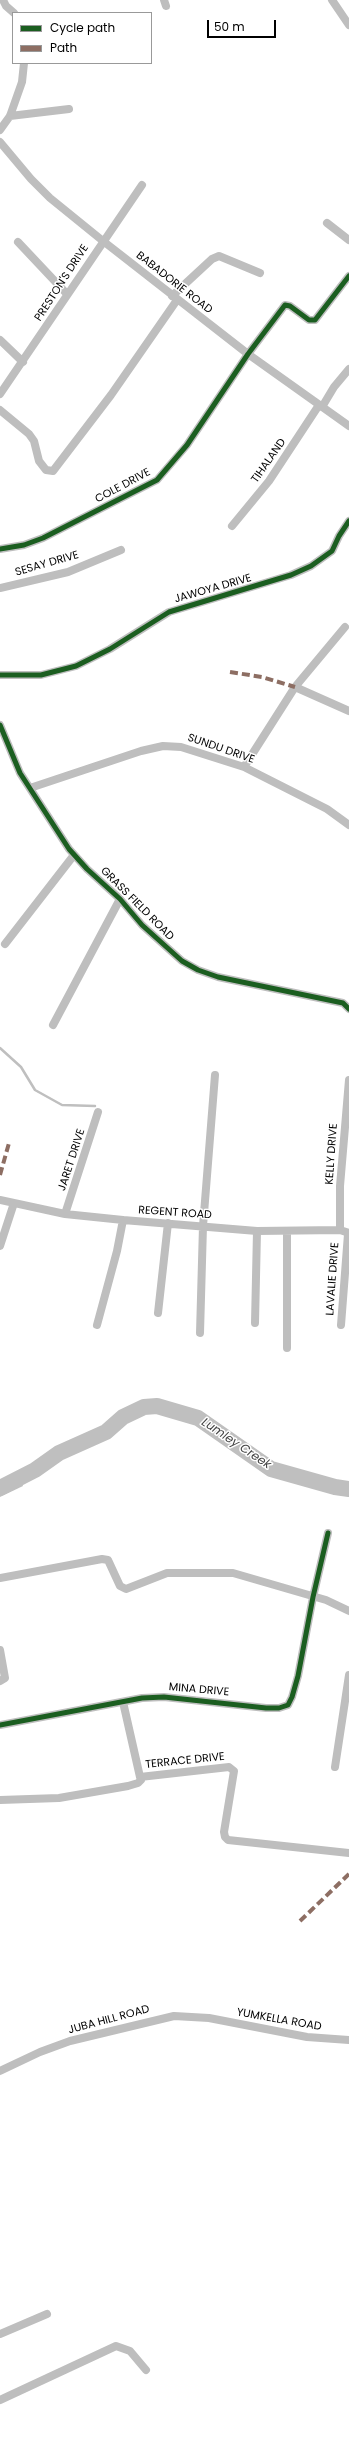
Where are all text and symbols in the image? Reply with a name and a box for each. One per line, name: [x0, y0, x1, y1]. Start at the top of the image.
legend: [12, 12, 152, 64]
scale bar: [209, 12, 278, 38]
text: 50 m: [214, 18, 245, 35]
text: Cycle path: [50, 19, 115, 36]
text: Path: [50, 39, 77, 56]
street label: PRESTON'S DRIVE: [32, 242, 92, 324]
street label: BABADORIE ROAD: [133, 249, 215, 317]
street label: TIHALAND: [249, 436, 289, 486]
street label: COLE DRIVE: [93, 466, 153, 506]
street label: SESAY DRIVE: [14, 549, 80, 579]
street label: JAWOYA DRIVE: [173, 572, 253, 606]
street label: SUNDU DRIVE: [186, 731, 256, 767]
street label: GRASS FIELD ROAD: [98, 865, 176, 943]
street label: KELLY DRIVE: [323, 1123, 341, 1185]
street label: JARET DRIVE: [56, 1127, 88, 1193]
street label: REGENT ROAD: [138, 1204, 212, 1222]
street label: LAVALIE DRIVE: [324, 1242, 342, 1316]
water label: Lumley Creek: [199, 1415, 273, 1473]
street label: MINA DRIVE: [168, 1681, 230, 1699]
street label: TERRACE DRIVE: [145, 1750, 225, 1772]
street label: JUBA HILL ROAD: [67, 2003, 151, 2037]
street label: YUMKELLA ROAD: [236, 2006, 322, 2034]

